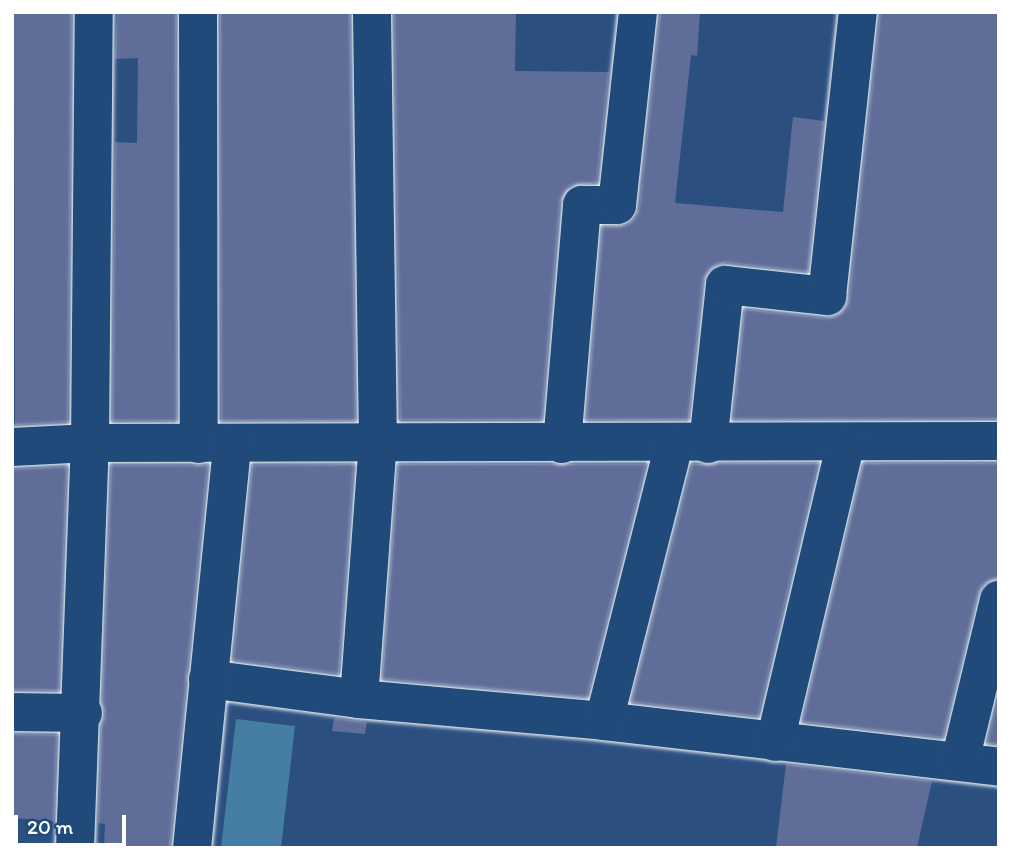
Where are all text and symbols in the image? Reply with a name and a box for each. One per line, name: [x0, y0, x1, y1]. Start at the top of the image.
scale bar: [18, 800, 130, 844]
text: 20 m: [27, 814, 73, 839]

